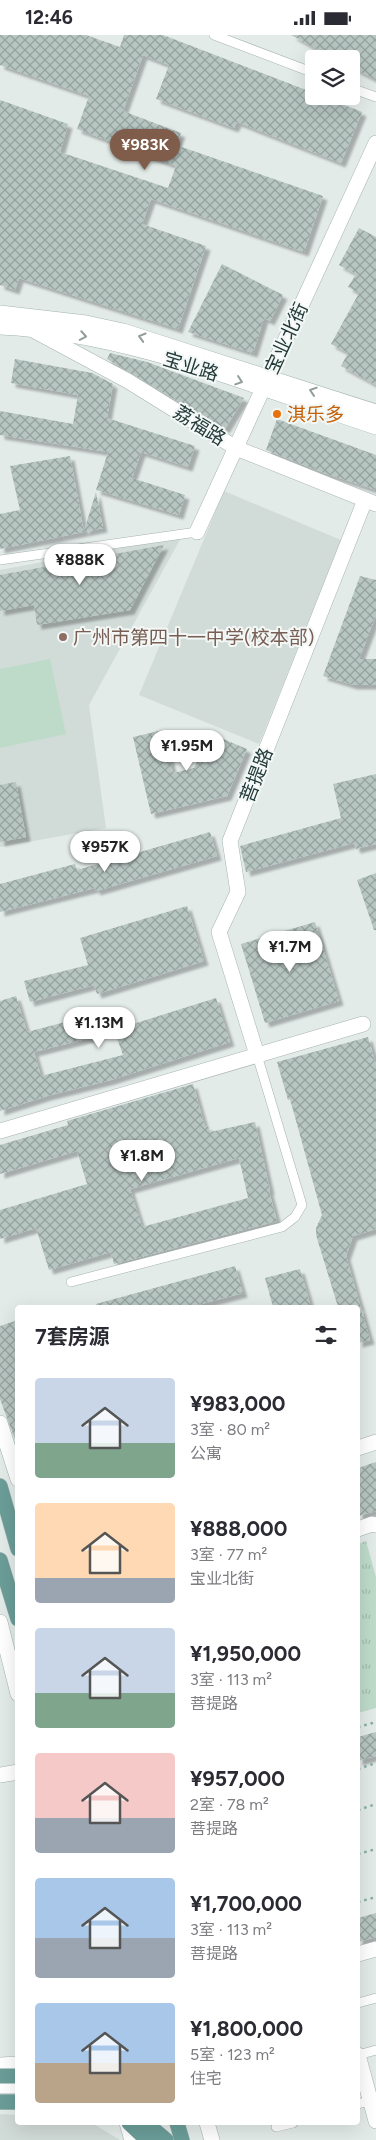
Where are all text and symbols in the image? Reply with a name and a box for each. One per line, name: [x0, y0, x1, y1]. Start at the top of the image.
text: 12:46: [25, 6, 73, 29]
map controls: [305, 50, 360, 105]
button: layers: [305, 50, 360, 105]
pin: ¥983K: [110, 129, 180, 171]
text: ¥983K: [121, 135, 169, 154]
street label: 宝业北街: [260, 299, 313, 378]
one-way arrow: [79, 331, 88, 341]
one-way arrow: [138, 332, 146, 342]
street label: 宝业路: [160, 347, 221, 386]
one-way arrow: [235, 375, 243, 385]
one-way arrow: [309, 387, 318, 397]
street label: 荔福路: [169, 401, 230, 450]
place label: 淇乐多: [287, 403, 344, 426]
marker: 淇乐多: [271, 408, 283, 420]
pin: ¥888K: [45, 543, 115, 586]
text: ¥888K: [55, 550, 105, 569]
place label: 广州市第四十一中学(校本部): [73, 626, 314, 649]
marker: 广州市第四十一中学(校本部): [57, 631, 69, 643]
pin: ¥1.95M: [146, 729, 228, 772]
text: ¥1.95M: [161, 736, 213, 755]
street label: 菩提路: [236, 744, 277, 806]
pin: ¥957K: [70, 831, 140, 873]
text: ¥957K: [81, 837, 129, 856]
pin: ¥1.7M: [255, 931, 325, 973]
text: ¥1.7M: [269, 937, 311, 956]
pin: ¥1.13M: [58, 1007, 140, 1049]
text: ¥1.13M: [74, 1013, 124, 1032]
pin: ¥1.8M: [107, 1139, 177, 1182]
text: ¥1.8M: [120, 1146, 164, 1165]
icon: filters: [312, 1321, 340, 1349]
text: 7套房源: [35, 1324, 110, 1349]
text: ¥983,000: [190, 1391, 285, 1416]
icon: home: [75, 1398, 135, 1458]
text: 3室 · 80 m²: [190, 1420, 270, 1439]
text: 公寓: [190, 1444, 222, 1463]
text: ¥888,000: [190, 1516, 287, 1541]
icon: home: [75, 1523, 135, 1583]
text: 3室 · 77 m²: [190, 1545, 267, 1564]
text: 宝业北街: [190, 1569, 254, 1588]
text: ¥1,950,000: [190, 1641, 301, 1666]
icon: home: [75, 1648, 135, 1708]
text: 3室 · 113 m²: [190, 1670, 272, 1689]
text: 菩提路: [190, 1694, 238, 1713]
text: ¥957,000: [190, 1766, 285, 1791]
icon: home: [75, 1773, 135, 1833]
text: 2室 · 78 m²: [190, 1795, 269, 1814]
text: 菩提路: [190, 1819, 238, 1838]
text: ¥1,700,000: [190, 1891, 302, 1916]
icon: home: [75, 1898, 135, 1958]
text: 3室 · 113 m²: [190, 1920, 272, 1939]
text: 菩提路: [190, 1944, 238, 1963]
text: ¥1,800,000: [190, 2016, 303, 2041]
icon: home: [75, 2023, 135, 2083]
text: 5室 · 123 m²: [190, 2045, 275, 2064]
text: 住宅: [190, 2069, 222, 2088]

